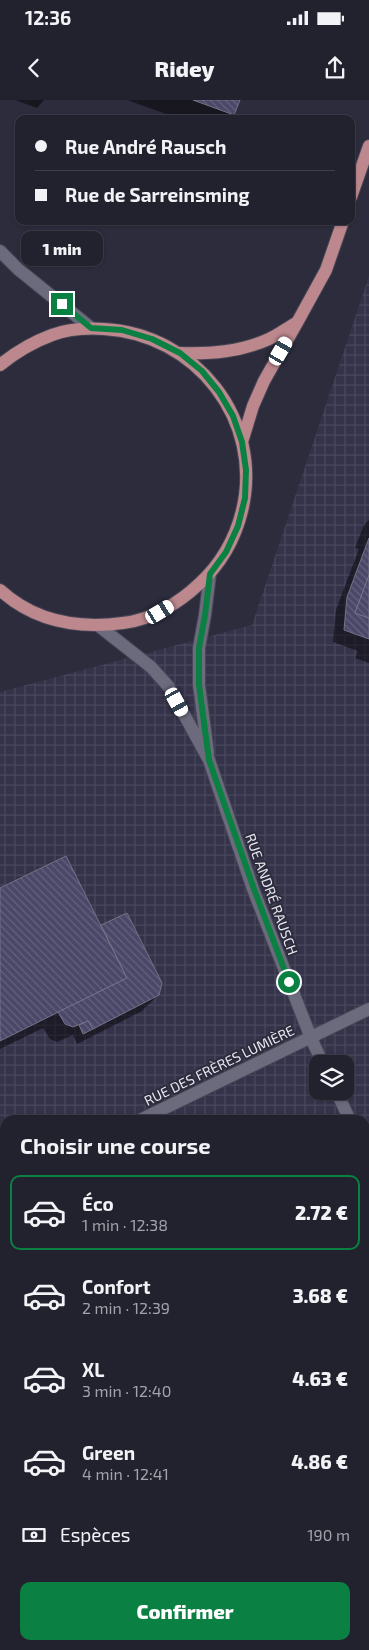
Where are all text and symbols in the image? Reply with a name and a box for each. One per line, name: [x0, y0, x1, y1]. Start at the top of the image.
text: 12:36: [25, 6, 71, 29]
icon: back: [20, 54, 48, 82]
icon: share: [321, 54, 349, 82]
text: Ridey: [155, 55, 214, 81]
text: Rue André Rausch: [65, 135, 226, 158]
text: Rue de Sarreinsming: [65, 183, 249, 206]
callout: 1 min: [21, 232, 103, 266]
text: 1 min: [42, 239, 82, 258]
route end: [51, 293, 73, 315]
car: [267, 334, 294, 368]
car: [143, 598, 176, 626]
car: [163, 685, 190, 719]
street label: RUE ANDRÉ RAUSCH: [242, 831, 302, 957]
route start: [278, 971, 300, 993]
street label: RUE DES FRÈRES LUMIÈRE: [141, 1021, 297, 1109]
map controls: [309, 1055, 354, 1100]
button: layers: [309, 1055, 354, 1100]
text: Choisir une course: [20, 1132, 211, 1158]
icon: car: [22, 1190, 67, 1235]
text: Éco: [82, 1192, 114, 1215]
text: 2.72 €: [295, 1201, 348, 1224]
text: 1 min · 12:38: [82, 1215, 168, 1234]
icon: car: [22, 1273, 67, 1318]
text: Confort: [82, 1275, 150, 1298]
text: 3.68 €: [293, 1284, 348, 1307]
text: 2 min · 12:39: [82, 1298, 170, 1317]
icon: car: [22, 1356, 67, 1401]
text: XL: [82, 1358, 104, 1381]
text: 4.63 €: [292, 1367, 348, 1390]
text: 3 min · 12:40: [82, 1381, 171, 1400]
icon: car: [22, 1439, 67, 1484]
text: Green: [82, 1441, 135, 1464]
text: 4.86 €: [291, 1450, 348, 1473]
text: 4 min · 12:41: [82, 1464, 169, 1483]
icon: cash: [20, 1521, 48, 1549]
text: Espèces: [60, 1523, 131, 1546]
text: 190 m: [307, 1525, 350, 1544]
button: Confirmer: [20, 1582, 350, 1640]

